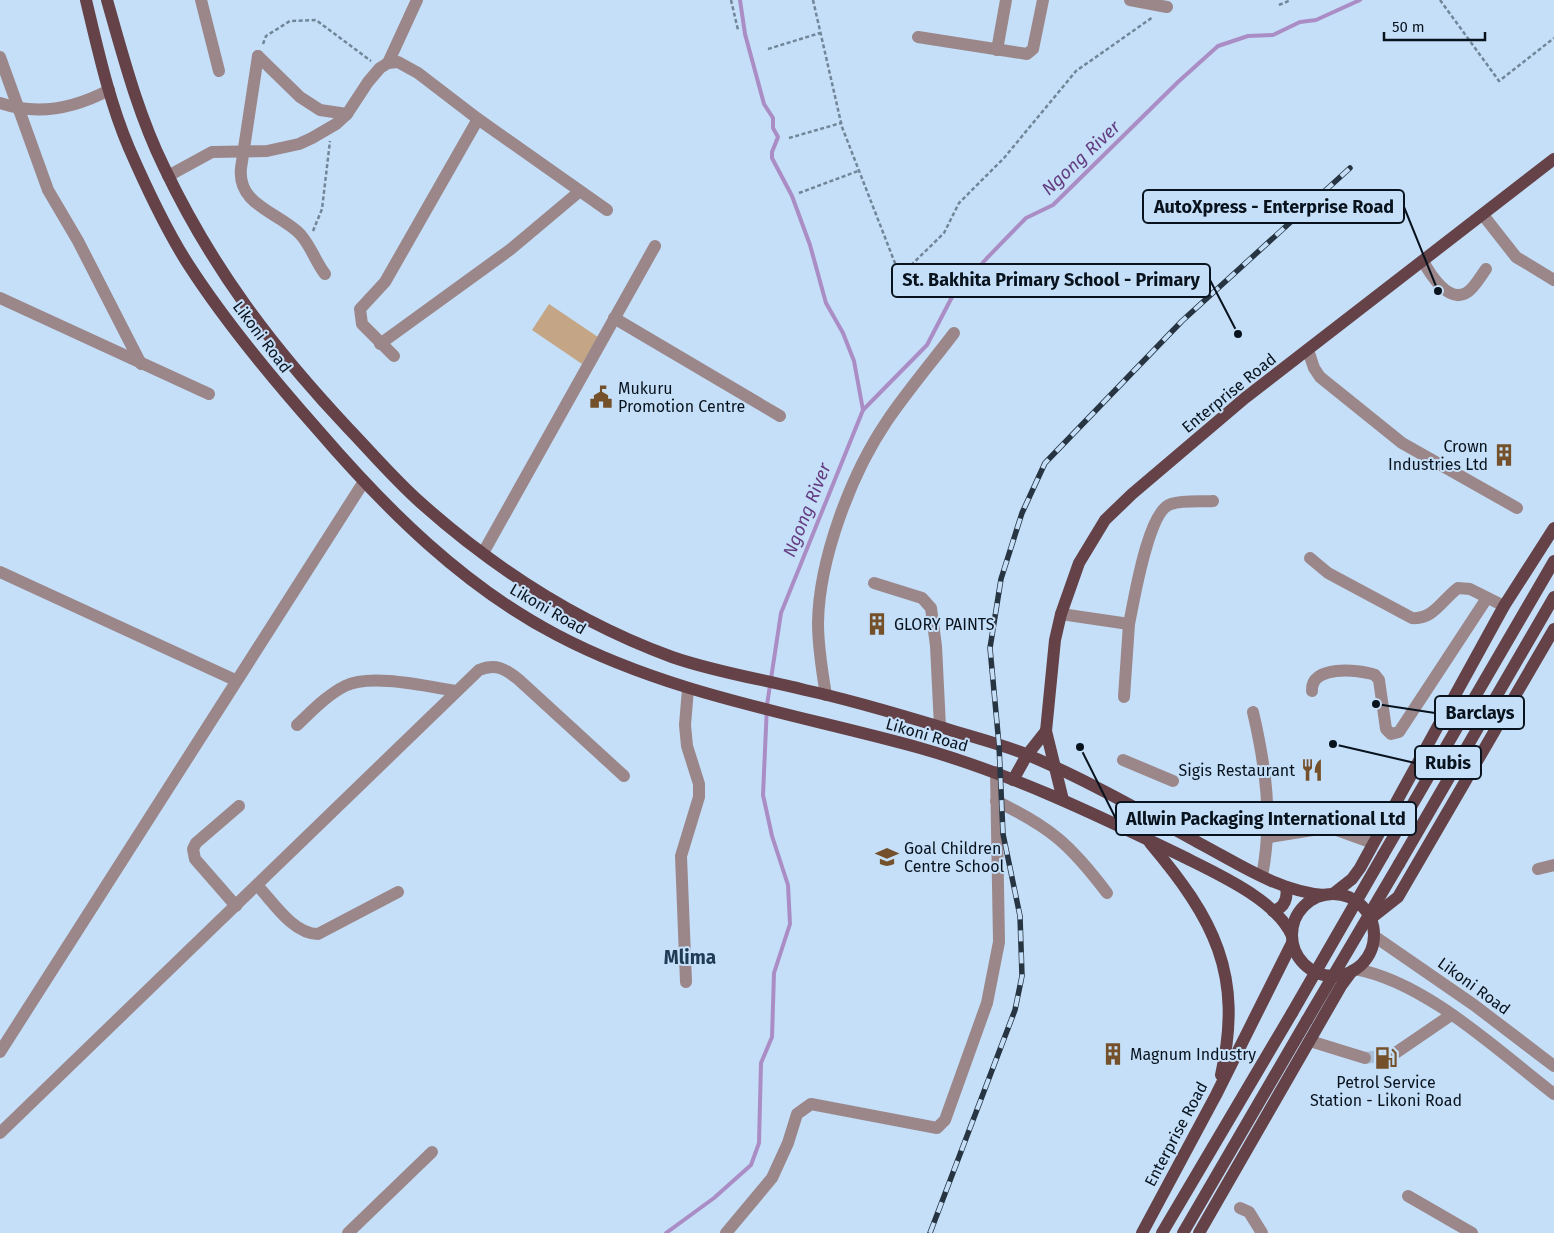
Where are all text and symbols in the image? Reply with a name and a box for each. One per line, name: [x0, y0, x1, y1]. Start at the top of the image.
scale bar: [1384, 10, 1485, 42]
text: 50 m: [1392, 18, 1425, 36]
water label: Ngong River: [1037, 115, 1126, 200]
callout: AutoXpress - Enterprise Road: [1143, 190, 1404, 223]
text: AutoXpress - Enterprise Road: [1153, 196, 1394, 218]
callout: St. Bakhita Primary School - Primary: [892, 264, 1210, 297]
text: St. Bakhita Primary School - Primary: [902, 269, 1201, 291]
street label: Likoni Road: [229, 297, 295, 377]
street label: Enterprise Road: [1178, 349, 1280, 437]
place label: Mukuru Promotion Centre: [618, 379, 745, 416]
public building icon: Mukuru Promotion Centre: [588, 384, 614, 410]
place label: Crown Industries Ltd: [1388, 437, 1488, 474]
building icon: Crown Industries Ltd: [1491, 442, 1517, 468]
water label: Ngong River: [778, 459, 836, 560]
street label: Likoni Road: [506, 580, 590, 638]
building icon: GLORY PAINTS: [864, 611, 890, 637]
place label: GLORY PAINTS: [894, 615, 995, 634]
callout: Barclays: [1435, 696, 1524, 729]
text: Barclays: [1446, 702, 1515, 724]
street label: Likoni Road: [884, 714, 970, 756]
callout: Rubis: [1415, 746, 1481, 779]
text: Rubis: [1425, 752, 1471, 774]
restaurant icon: Sigis Restaurant: [1299, 757, 1325, 783]
place label: Sigis Restaurant: [1178, 761, 1295, 780]
callout: Allwin Packaging International Ltd: [1116, 802, 1416, 835]
text: Allwin Packaging International Ltd: [1125, 808, 1406, 830]
place label: Goal Children Centre School: [904, 839, 1005, 876]
school or university icon: Goal Children Centre School: [874, 844, 900, 870]
district label: Mlima: [664, 946, 716, 969]
street label: Likoni Road: [1434, 953, 1514, 1019]
building icon: Magnum Industry: [1100, 1041, 1126, 1067]
place label: Magnum Industry: [1130, 1045, 1256, 1064]
fuel station icon: Petrol Service Station - Likoni Road: [1373, 1045, 1399, 1071]
place label: Petrol Service Station - Likoni Road: [1310, 1073, 1462, 1110]
street label: Enterprise Road: [1140, 1078, 1212, 1190]

